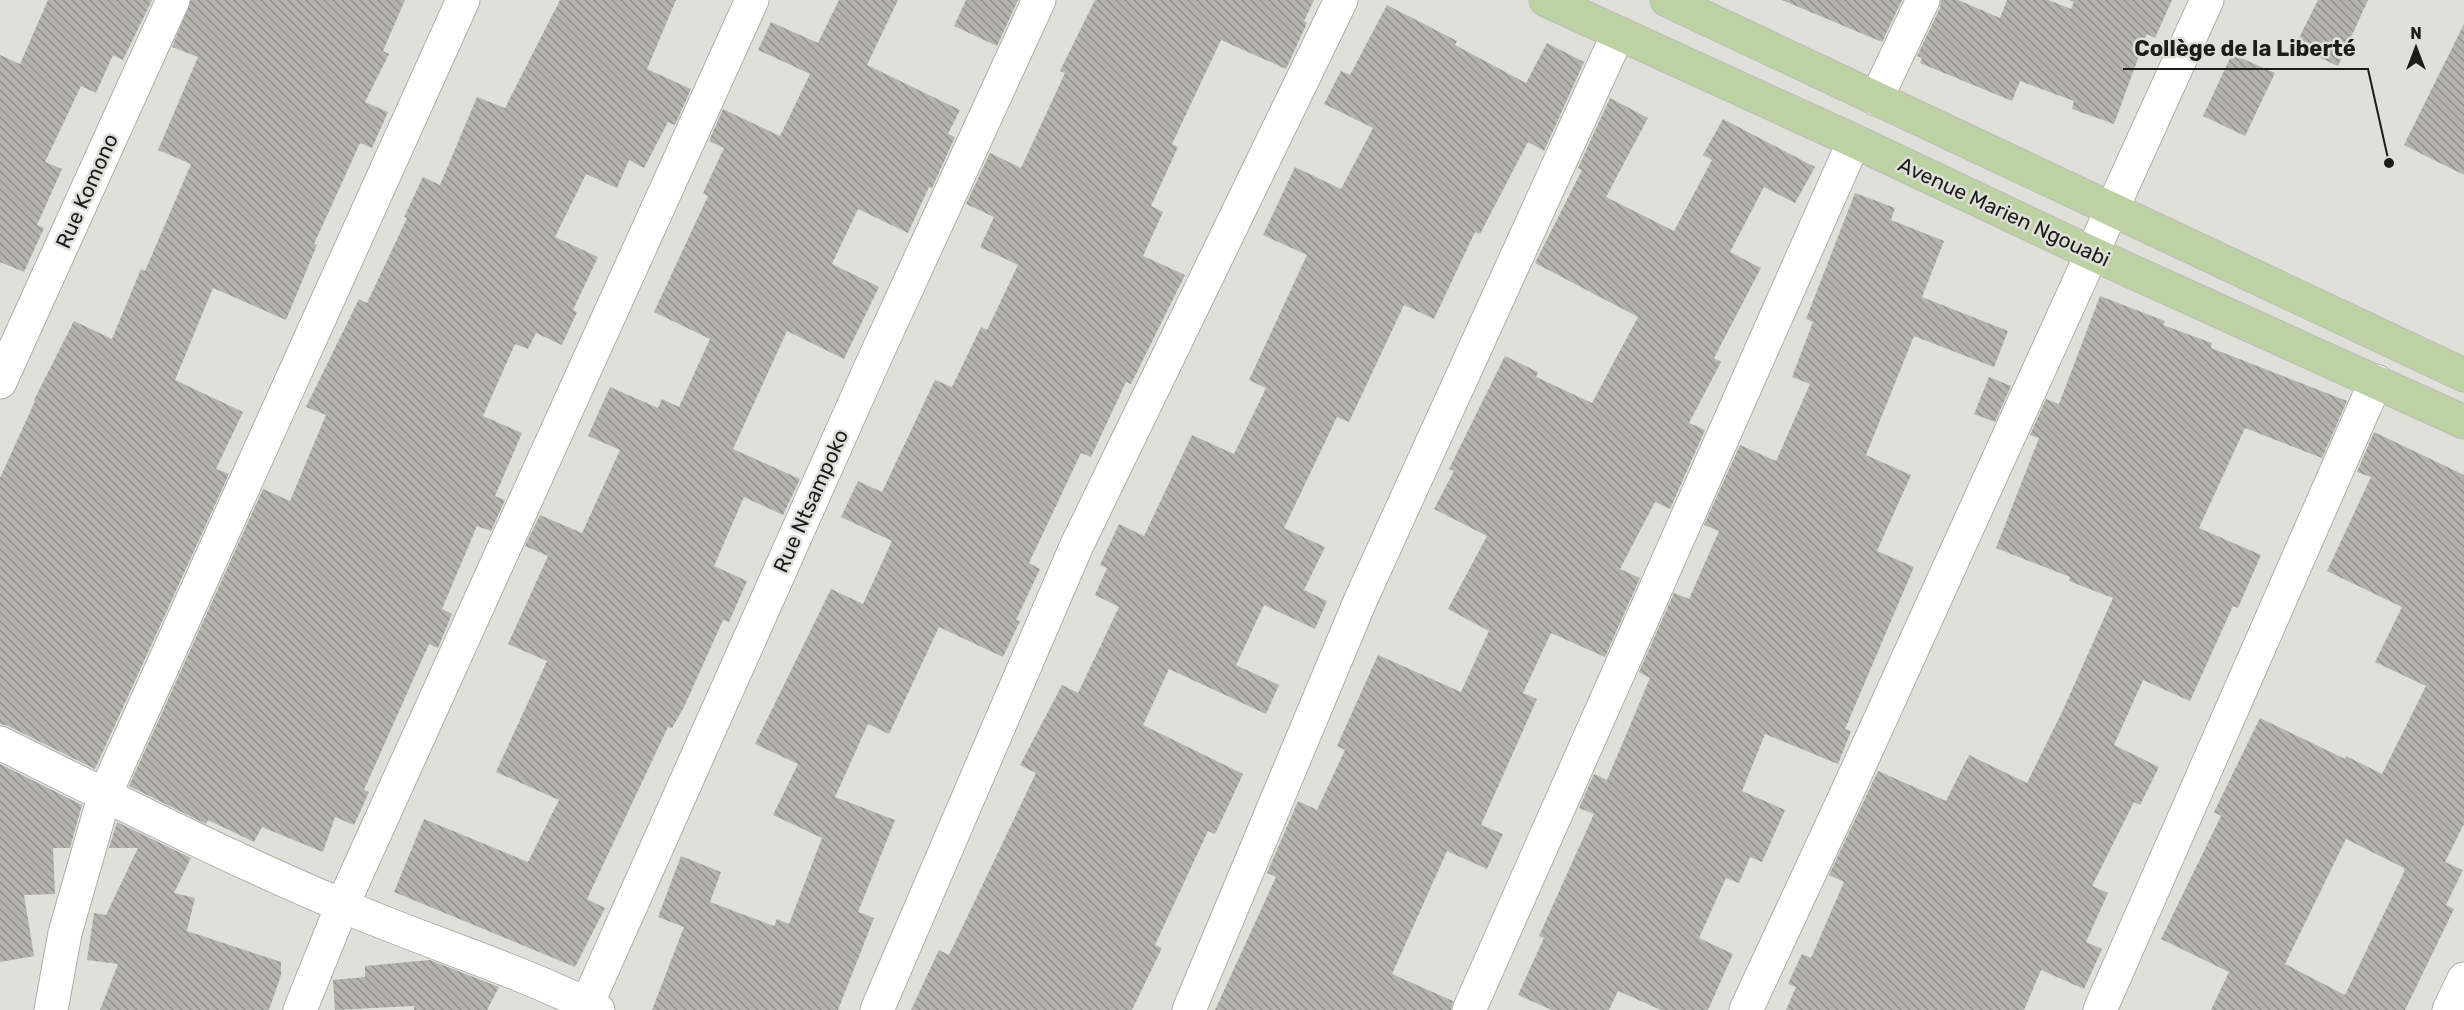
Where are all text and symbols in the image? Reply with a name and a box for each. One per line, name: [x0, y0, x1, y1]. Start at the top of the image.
north arrow: [2386, 18, 2446, 78]
text: N: [2410, 24, 2422, 43]
callout: Collège de la Liberté: [2123, 29, 2368, 69]
text: Collège de la Liberté: [2134, 35, 2356, 62]
street label: Rue Komono: [50, 130, 123, 252]
street label: Avenue Marien Ngouabi: [1894, 151, 2114, 272]
street label: Rue Ntsampoko: [768, 425, 853, 576]

